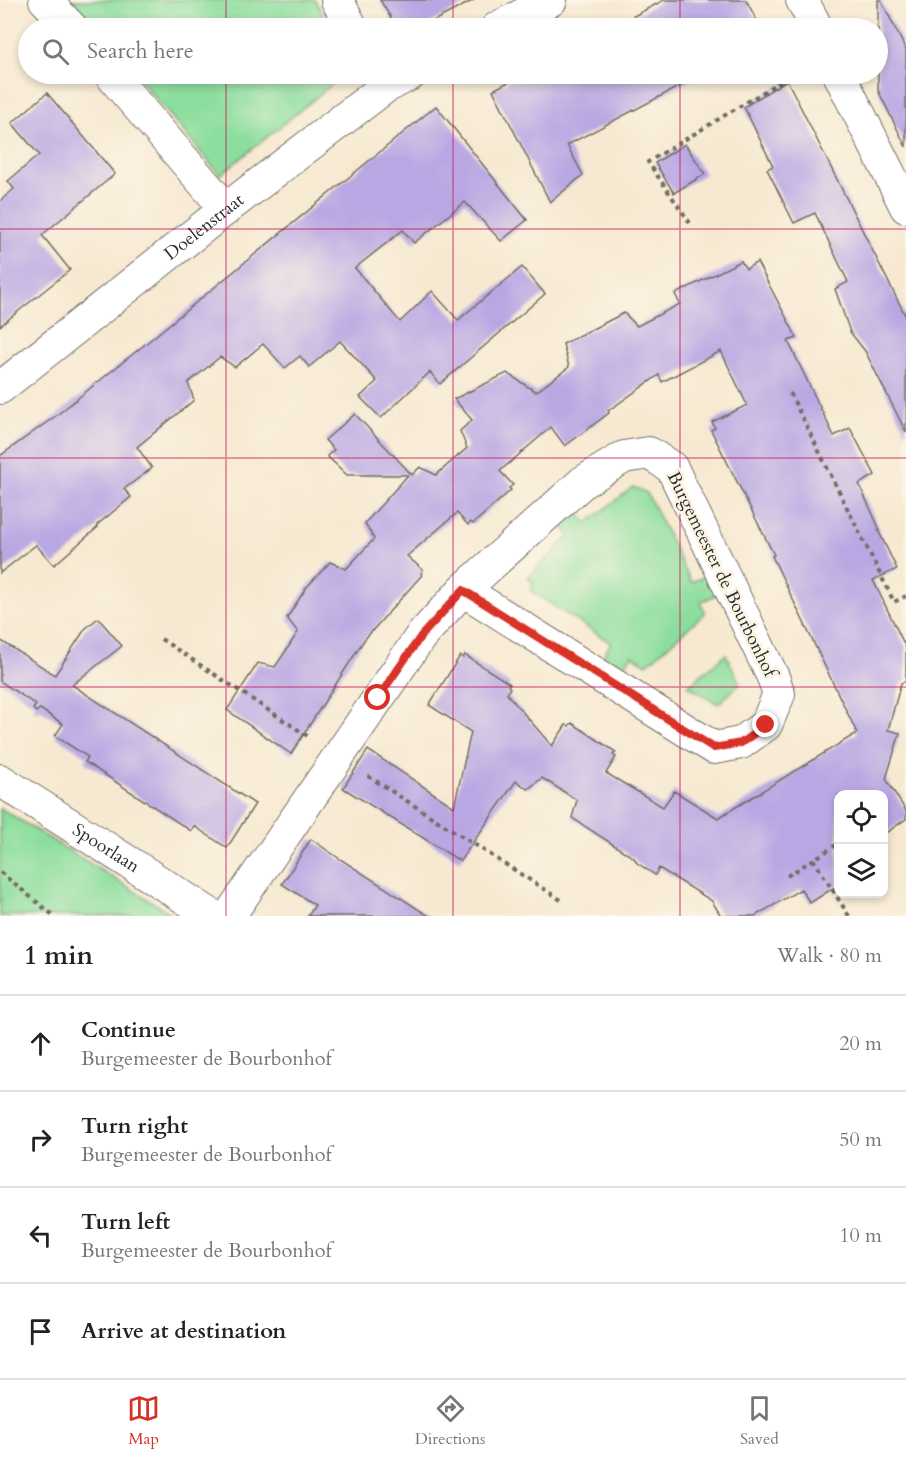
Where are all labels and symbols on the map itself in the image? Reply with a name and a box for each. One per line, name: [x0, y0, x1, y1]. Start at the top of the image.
street label: Doelenstraat: [159, 188, 249, 266]
street label: Burgemeester de Bourbonhof: [661, 467, 784, 684]
route start: [364, 684, 390, 710]
route end: [752, 711, 778, 737]
street label: Spoorlaan: [68, 817, 145, 879]

